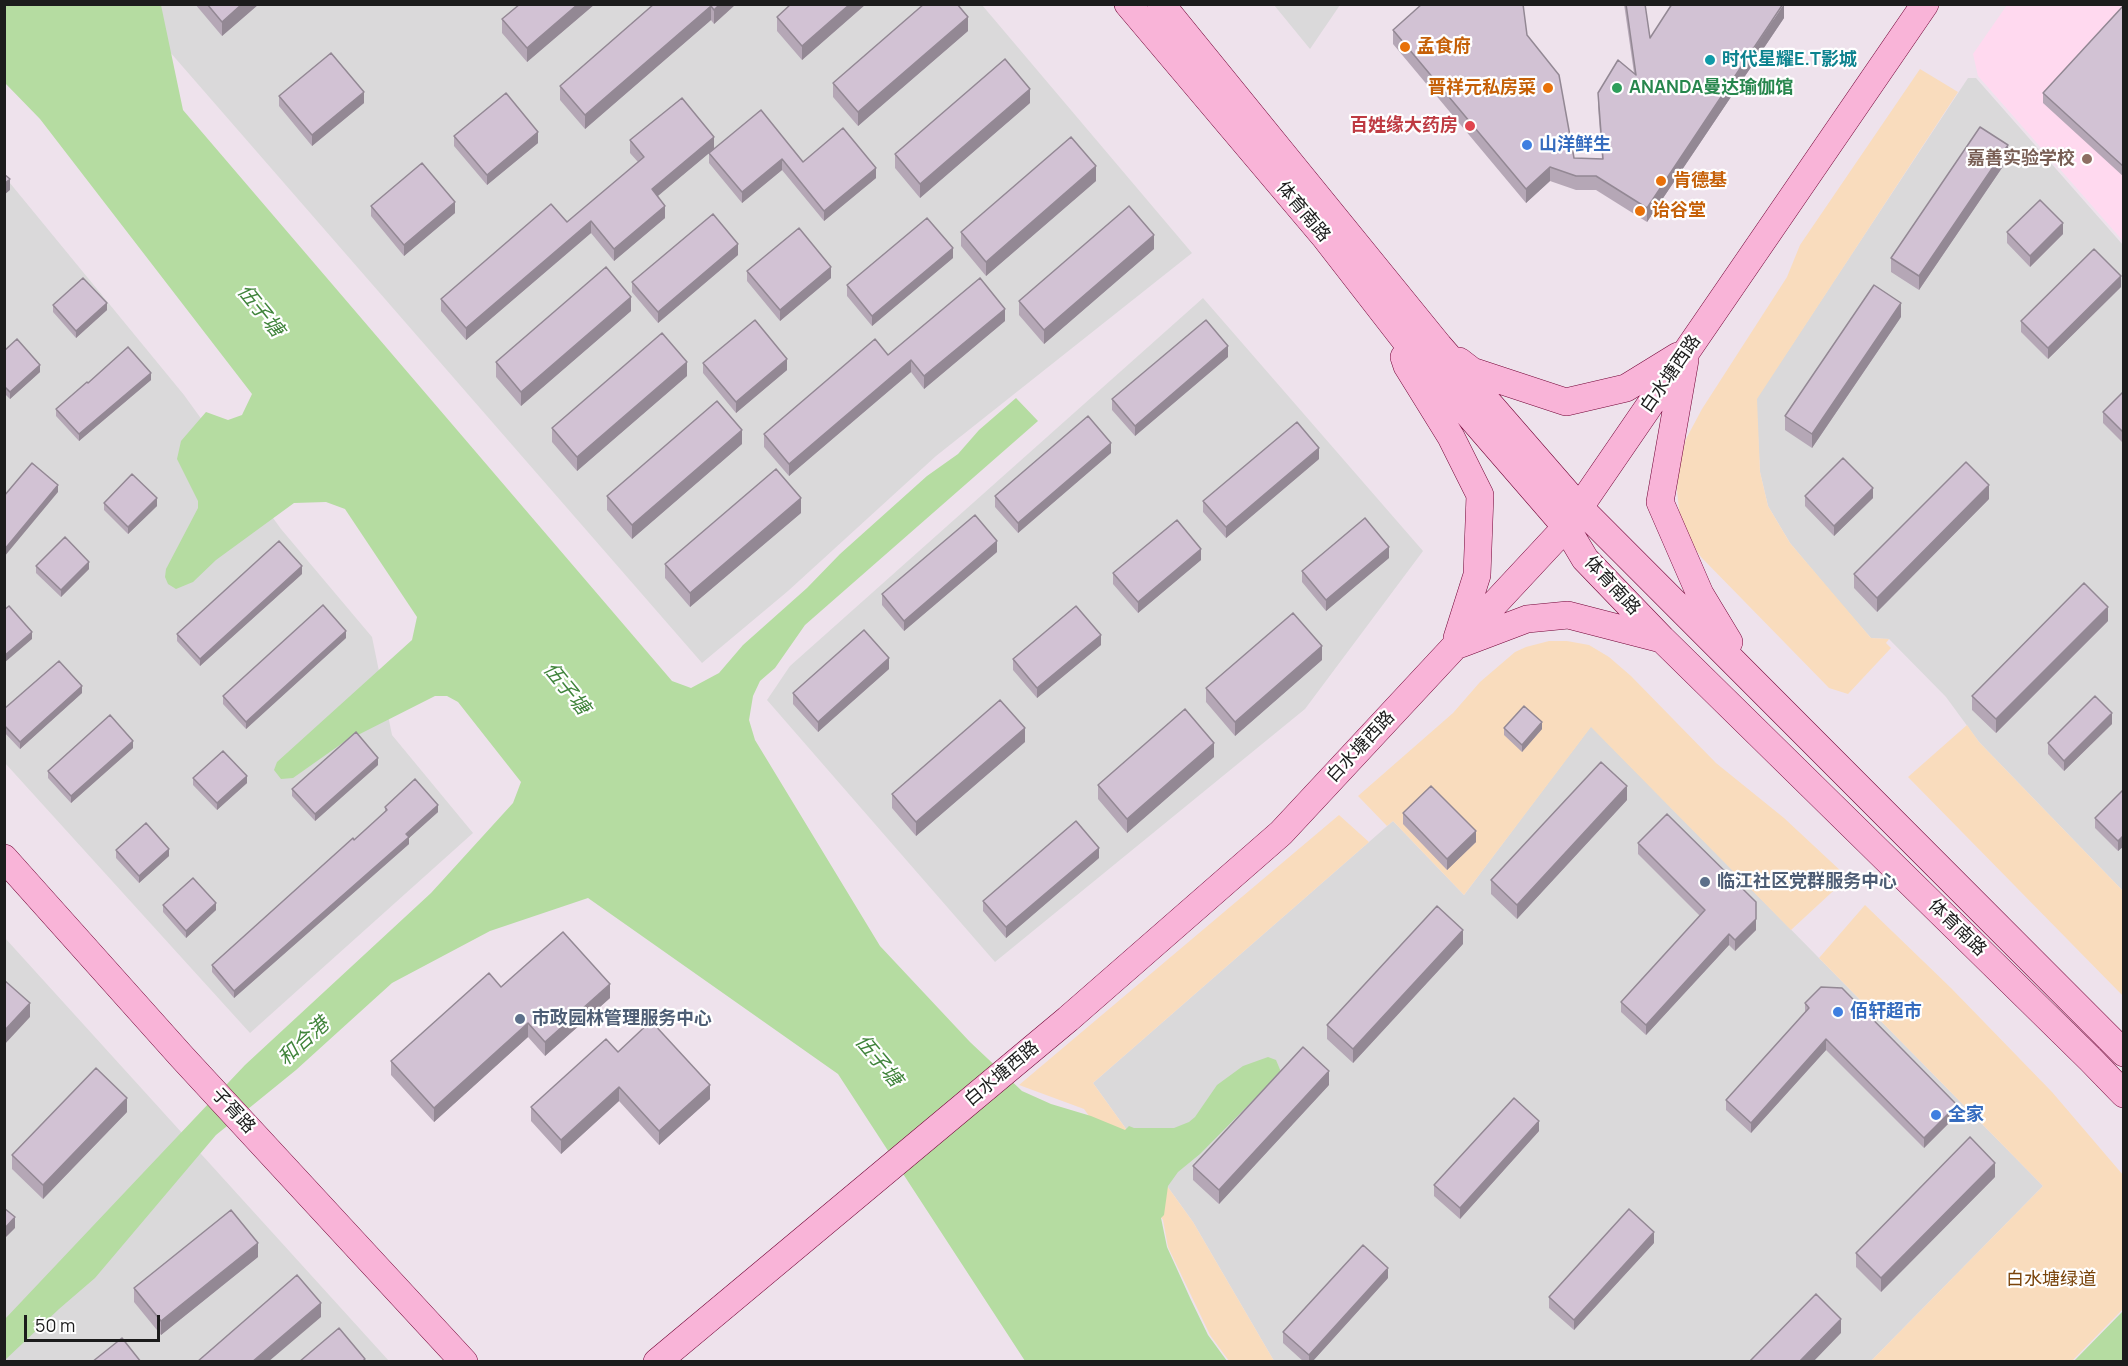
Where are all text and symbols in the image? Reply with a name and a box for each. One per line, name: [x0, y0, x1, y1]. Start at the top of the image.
place label: 孟食府: [1417, 36, 1471, 58]
marker: 孟食府: [1398, 40, 1412, 54]
place label: 时代星耀E.T影城: [1722, 49, 1857, 71]
marker: 时代星耀E.T影城: [1703, 53, 1717, 67]
place label: 晋祥元私房菜: [1428, 77, 1536, 99]
place label: ANANDA曼达瑜伽馆: [1629, 77, 1793, 99]
marker: 晋祥元私房菜: [1541, 81, 1555, 95]
marker: ANANDA曼达瑜伽馆: [1610, 81, 1624, 95]
place label: 百姓缘大药房: [1350, 115, 1458, 137]
marker: 百姓缘大药房: [1463, 119, 1477, 133]
place label: 山洋鲜生: [1539, 134, 1611, 156]
marker: 山洋鲜生: [1520, 138, 1534, 152]
place label: 嘉善实验学校: [1967, 148, 2075, 170]
marker: 嘉善实验学校: [2080, 152, 2094, 166]
place label: 肯德基: [1673, 170, 1727, 192]
marker: 肯德基: [1654, 174, 1668, 188]
street label: 体育南路: [1272, 177, 1334, 247]
place label: 诒谷堂: [1652, 200, 1706, 222]
marker: 诒谷堂: [1633, 204, 1647, 218]
water label: 伍子塘: [232, 280, 288, 342]
street label: 白水塘西路: [1636, 331, 1706, 417]
street label: 体育南路: [1580, 552, 1644, 620]
water label: 伍子塘: [538, 658, 594, 720]
street label: 白水塘西路: [1322, 707, 1400, 787]
place label: 临江社区党群服务中心: [1717, 871, 1897, 893]
marker: 临江社区党群服务中心: [1698, 875, 1712, 889]
street label: 体育南路: [1924, 895, 1990, 961]
place label: 佰轩超市: [1850, 1001, 1922, 1023]
marker: 佰轩超市: [1831, 1005, 1845, 1019]
place label: 市政园林管理服务中心: [532, 1008, 712, 1030]
marker: 市政园林管理服务中心: [513, 1012, 527, 1026]
water label: 和合港: [274, 1013, 334, 1071]
water label: 伍子塘: [850, 1030, 906, 1092]
street label: 白水塘西路: [961, 1037, 1043, 1111]
street label: 子胥路: [207, 1084, 259, 1138]
place label: 全家: [1948, 1104, 1984, 1126]
marker: 全家: [1929, 1108, 1943, 1122]
park label: 白水塘绿道: [2006, 1269, 2096, 1291]
scale bar: [27, 1303, 164, 1341]
text: 50 m: [35, 1313, 75, 1337]

